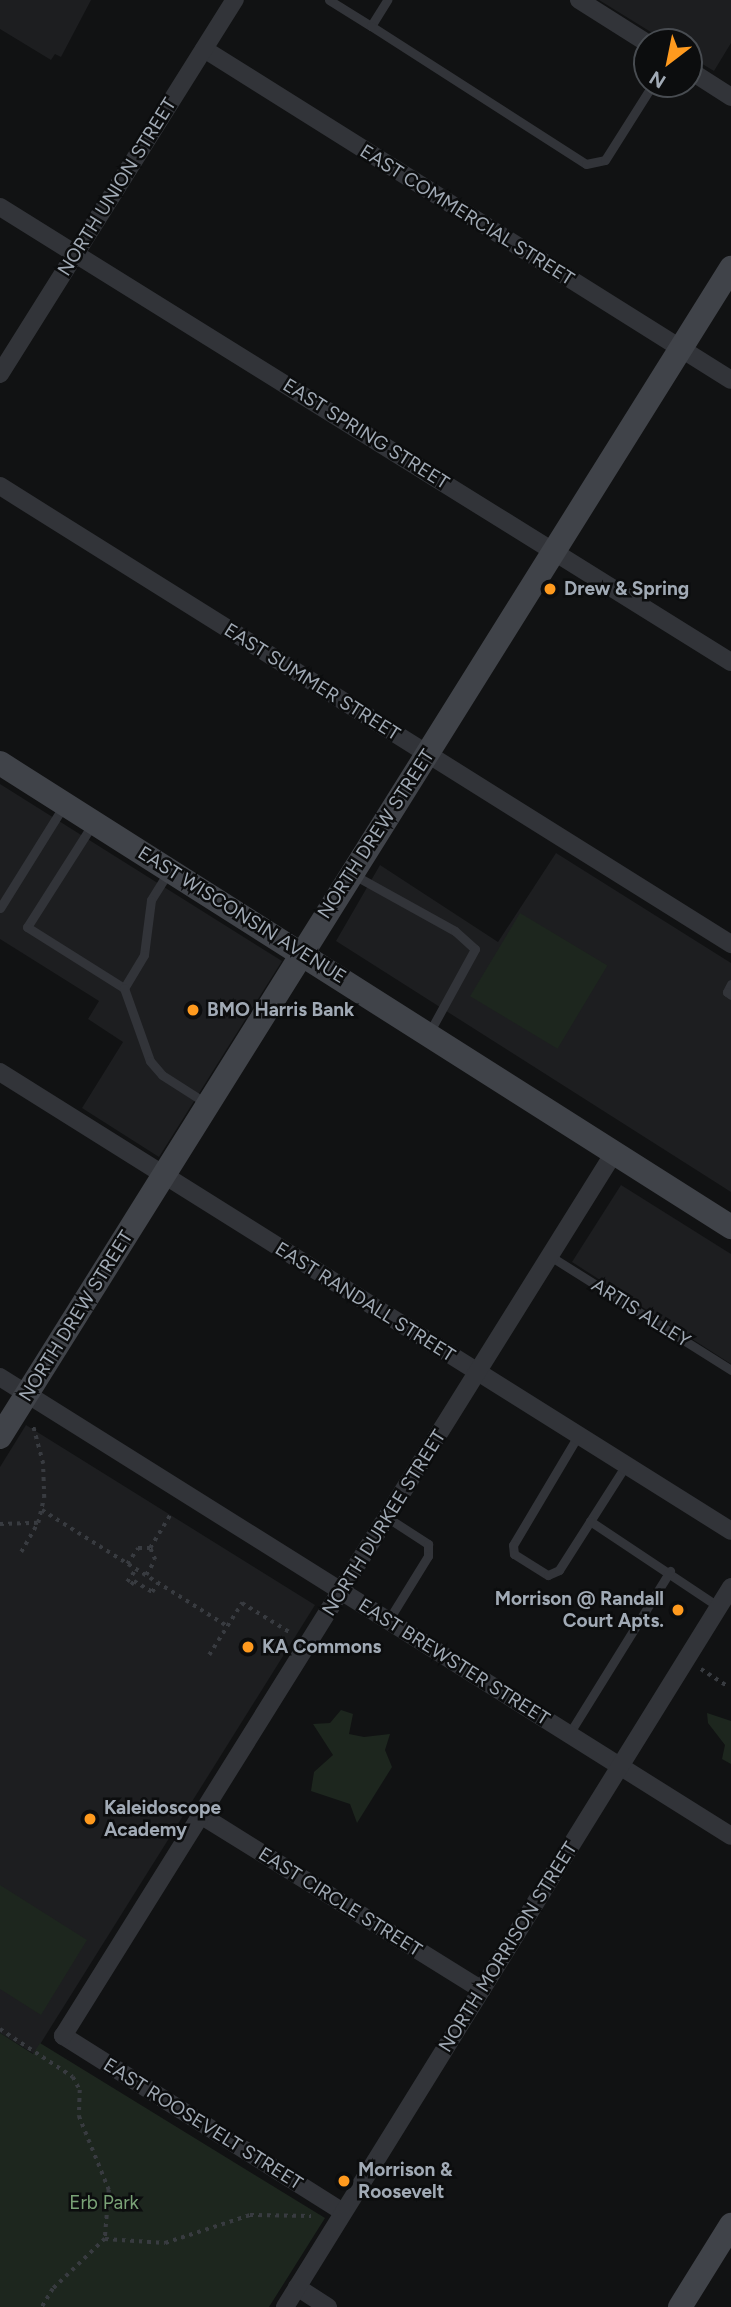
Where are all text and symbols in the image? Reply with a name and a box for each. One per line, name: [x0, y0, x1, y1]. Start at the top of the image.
north arrow: [633, 28, 703, 98]
text: N: [645, 66, 670, 93]
street label: NORTH UNION STREET: [53, 94, 181, 280]
street label: EAST COMMERCIAL STREET: [356, 140, 578, 290]
street label: EAST SPRING STREET: [279, 374, 453, 494]
place label: Drew & Spring: [564, 578, 689, 600]
marker: Drew & Spring: [542, 581, 558, 597]
street label: EAST SUMMER STREET: [220, 619, 404, 745]
street label: NORTH DREW STREET: [313, 745, 439, 923]
street label: EAST WISCONSIN AVENUE: [134, 841, 350, 989]
place label: BMO Harris Bank: [207, 999, 354, 1021]
marker: BMO Harris Bank: [185, 1002, 201, 1018]
street label: NORTH DREW STREET: [14, 1226, 138, 1406]
street label: EAST RANDALL STREET: [271, 1237, 459, 1367]
street label: ARTIS ALLEY: [587, 1274, 695, 1352]
street label: NORTH DURKEE STREET: [317, 1426, 451, 1620]
place label: Morrison @ Randall Court Apts.: [495, 1588, 664, 1632]
street label: EAST BREWSTER STREET: [354, 1594, 554, 1730]
marker: Morrison @ Randall Court Apts.: [670, 1602, 686, 1618]
place label: KA Commons: [262, 1636, 381, 1658]
marker: KA Commons: [240, 1639, 256, 1655]
place label: Kaleidoscope Academy: [104, 1797, 221, 1841]
marker: Kaleidoscope Academy: [82, 1811, 98, 1827]
street label: NORTH MORRISON STREET: [434, 1838, 582, 2056]
street label: EAST CIRCLE STREET: [254, 1842, 426, 1962]
street label: EAST ROOSEVELT STREET: [99, 2053, 307, 2195]
place label: Morrison & Roosevelt: [358, 2159, 452, 2203]
marker: Morrison & Roosevelt: [336, 2173, 352, 2189]
park label: Erb Park: [69, 2192, 139, 2214]

